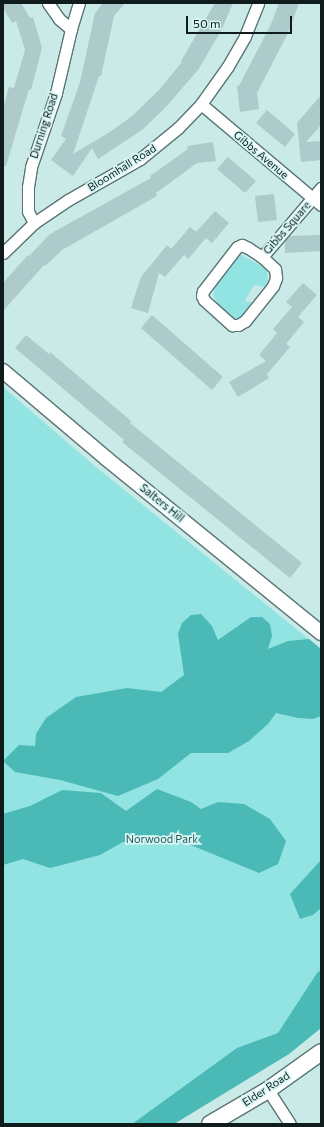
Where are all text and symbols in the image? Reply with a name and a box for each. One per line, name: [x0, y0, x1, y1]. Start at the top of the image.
scale bar: [188, 8, 294, 34]
text: 50 m: [193, 16, 221, 30]
street label: Durning Road: [27, 92, 61, 160]
street label: Gibbs Avenue: [231, 128, 291, 182]
street label: Bloomhall Road: [85, 142, 159, 194]
street label: Gibbs Square: [260, 199, 314, 257]
street label: Salters Hill: [137, 481, 187, 525]
park label: Norwood Park: [126, 832, 198, 846]
street label: Elder Road: [240, 1069, 292, 1109]

